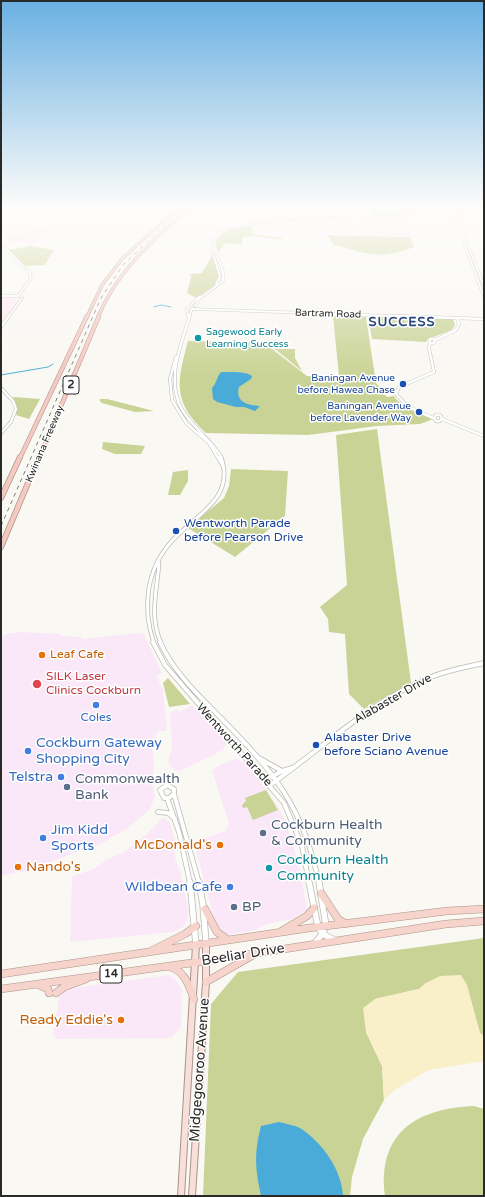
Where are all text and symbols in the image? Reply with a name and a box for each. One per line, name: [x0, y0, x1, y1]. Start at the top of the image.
street label: Bartram Road: [295, 307, 361, 321]
district label: SUCCESS: [369, 315, 435, 331]
place label: Sagewood Early Learning Success: [206, 326, 288, 350]
marker: Sagewood Early Learning Success: [193, 333, 203, 343]
place label: Baningan Avenue before Hawea Chase: [298, 372, 395, 396]
road number: 2: [63, 376, 79, 394]
marker: Baningan Avenue before Hawea Chase: [398, 379, 408, 389]
place label: Baningan Avenue before Lavender Way: [310, 400, 411, 424]
street label: Kwinana Freeway: [23, 404, 67, 484]
marker: Baningan Avenue before Lavender Way: [414, 407, 424, 417]
place label: Wentworth Parade before Pearson Drive: [184, 517, 303, 545]
marker: Wentworth Parade before Pearson Drive: [171, 526, 181, 536]
place label: Leaf Cafe: [50, 648, 104, 662]
marker: Leaf Cafe: [37, 650, 47, 660]
place label: SILK Laser Clinics Cockburn: [46, 670, 141, 698]
street label: Alabaster Drive: [352, 671, 434, 727]
marker: SILK Laser Clinics Cockburn: [31, 678, 43, 690]
marker: Coles: [91, 700, 101, 710]
street label: Wentworth Parade: [193, 701, 275, 789]
place label: Coles: [81, 711, 111, 725]
place label: Alabaster Drive before Sciano Avenue: [324, 731, 448, 759]
place label: Cockburn Gateway Shopping City: [36, 735, 162, 768]
marker: Alabaster Drive before Sciano Avenue: [311, 740, 321, 750]
marker: Cockburn Gateway Shopping City: [23, 746, 33, 756]
place label: Telstra: [9, 769, 53, 785]
place label: Commonwealth Bank: [75, 771, 180, 804]
marker: Telstra: [56, 772, 66, 782]
marker: Commonwealth Bank: [62, 782, 72, 792]
place label: Cockburn Health & Community: [271, 817, 383, 850]
place label: Jim Kidd Sports: [51, 822, 108, 854]
marker: Cockburn Health & Community: [258, 828, 268, 838]
marker: Jim Kidd Sports: [38, 833, 48, 843]
place label: McDonald's: [134, 837, 212, 853]
marker: McDonald's: [215, 840, 225, 850]
place label: Cockburn Health Community: [277, 852, 389, 884]
place label: Nando's: [26, 859, 81, 875]
marker: Nando's: [13, 862, 23, 872]
marker: Cockburn Health Community: [264, 863, 274, 873]
place label: Wildbean Cafe: [125, 879, 222, 895]
marker: Wildbean Cafe: [225, 882, 235, 892]
place label: BP: [242, 899, 261, 915]
marker: BP: [229, 902, 239, 912]
street label: Beeliar Drive: [200, 940, 286, 970]
road number: 14: [100, 965, 122, 983]
street label: Midgegooroo Avenue: [187, 997, 213, 1143]
place label: Ready Eddie's: [20, 1012, 113, 1028]
marker: Ready Eddie's: [116, 1015, 126, 1025]

